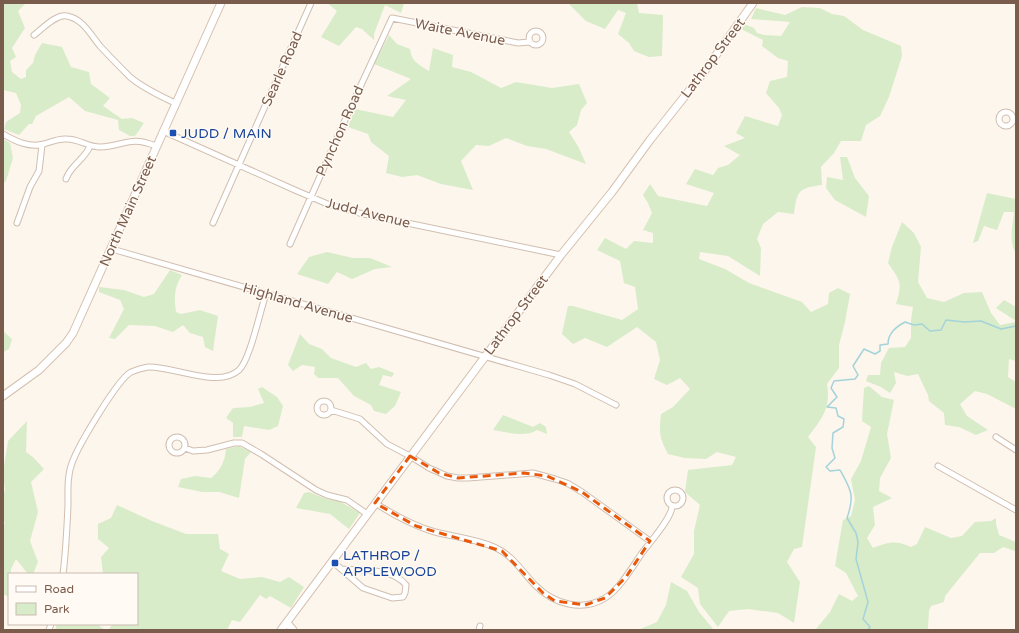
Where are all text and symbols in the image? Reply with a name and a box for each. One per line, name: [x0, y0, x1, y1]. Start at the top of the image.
street label: Lathrop Street: [677, 14, 749, 101]
street label: Waite Avenue: [413, 15, 507, 49]
street label: Searle Road: [258, 29, 306, 109]
street label: Pynchon Road: [312, 83, 368, 179]
place label: JUDD / MAIN: [181, 125, 272, 142]
marker: JUDD / MAIN: [168, 128, 178, 138]
street label: North Main Street: [96, 152, 160, 269]
street label: Judd Avenue: [324, 194, 412, 232]
street label: Lathrop Street: [480, 271, 552, 358]
street label: Highland Avenue: [241, 279, 355, 327]
place label: LATHROP / APPLEWOOD: [343, 547, 437, 580]
marker: LATHROP / APPLEWOOD: [330, 558, 340, 568]
legend: [8, 573, 138, 625]
text: Road: [44, 582, 74, 596]
text: Park: [44, 602, 70, 616]

